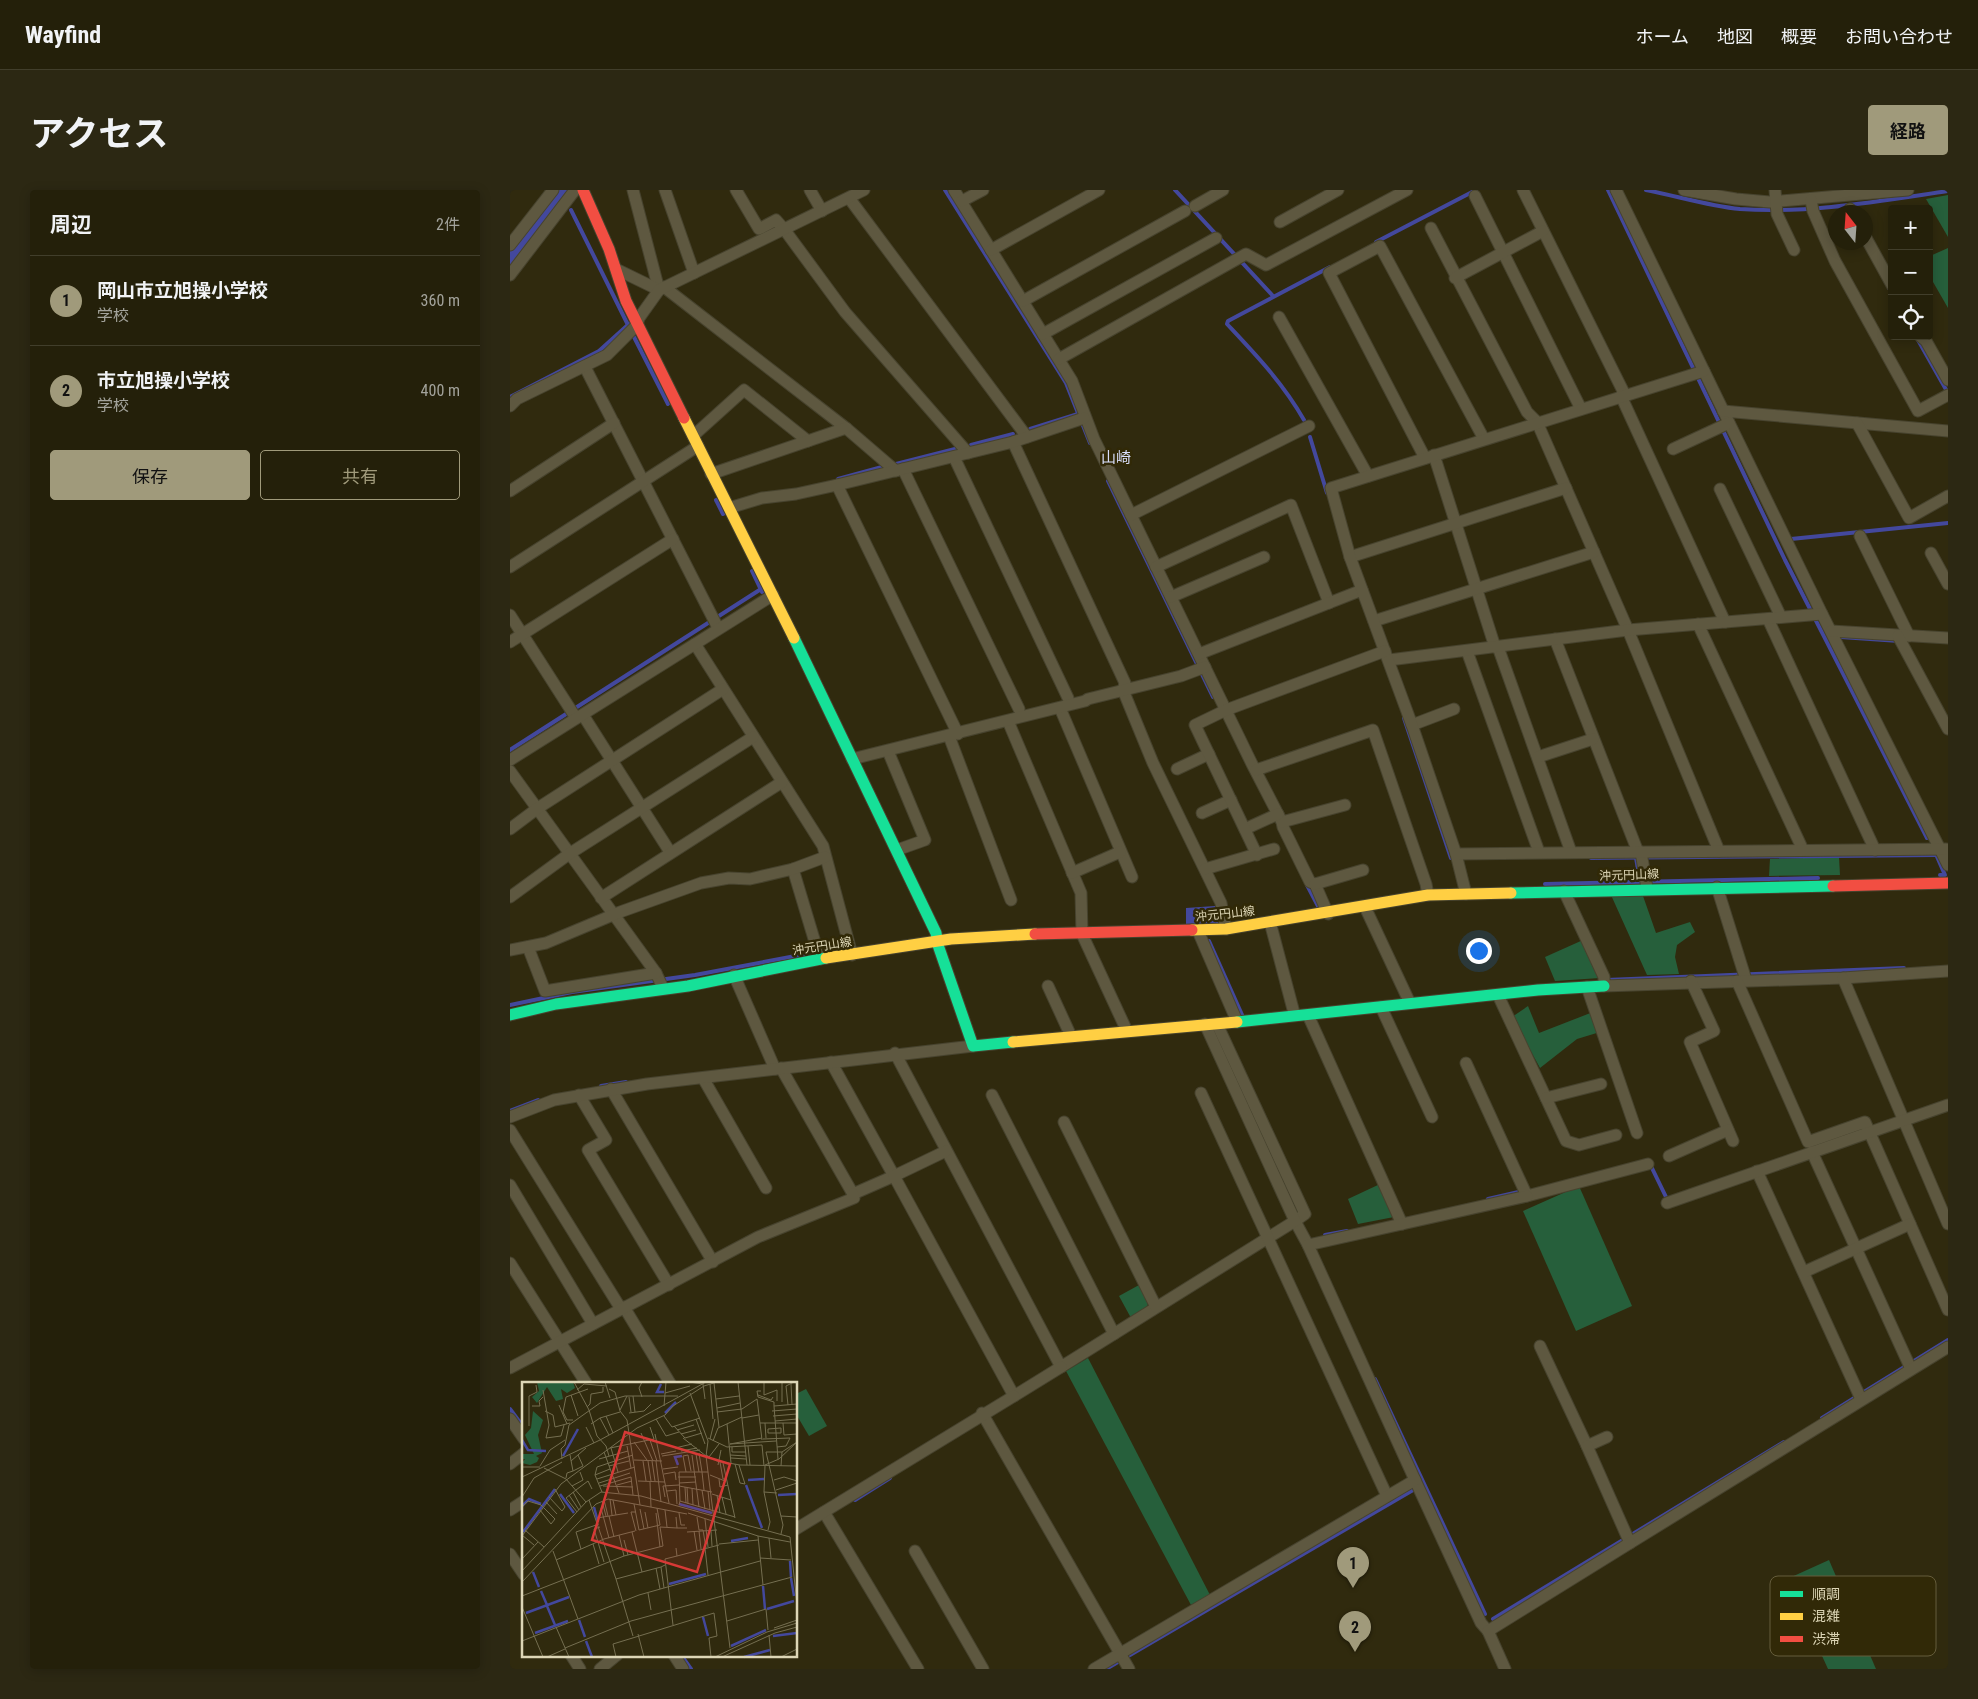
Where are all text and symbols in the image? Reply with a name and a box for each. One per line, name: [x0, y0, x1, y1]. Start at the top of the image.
text: Wayfind: [25, 21, 101, 49]
text: ホーム: [1636, 26, 1689, 47]
text: 地図: [1717, 26, 1753, 47]
text: 概要: [1781, 26, 1817, 47]
text: お問い合わせ: [1845, 26, 1953, 47]
button: 経路: [1868, 105, 1948, 155]
text: アクセス: [30, 114, 168, 155]
north arrow: [1828, 205, 1873, 250]
map controls: [1888, 205, 1933, 340]
button: +: [1888, 205, 1933, 250]
text: 周辺: [50, 213, 92, 237]
text: 2件: [436, 215, 460, 234]
button: −: [1888, 250, 1933, 295]
text: 岡山市立旭操小学校: [97, 279, 268, 302]
text: 1: [62, 291, 70, 310]
text: 360 m: [421, 291, 460, 310]
button: locate: [1888, 295, 1933, 340]
text: 学校: [97, 306, 129, 325]
text: 市立旭操小学校: [97, 369, 230, 392]
text: 2: [62, 381, 70, 400]
text: 400 m: [421, 381, 460, 400]
text: 学校: [97, 396, 129, 415]
district label: 山崎: [1101, 449, 1131, 467]
button: 保存: [50, 450, 250, 500]
button: 共有: [260, 450, 460, 500]
street label: 沖元円山線: [1599, 867, 1659, 883]
street label: 沖元円山線: [1194, 904, 1256, 924]
street label: 沖元円山線: [791, 934, 853, 958]
your location: [1466, 938, 1492, 964]
inset map: [522, 1382, 798, 1656]
pin: 1: [1337, 1547, 1369, 1588]
legend: [1770, 1576, 1936, 1656]
text: 順調: [1812, 1586, 1840, 1602]
text: 混雑: [1812, 1608, 1840, 1624]
pin: 2: [1339, 1611, 1371, 1652]
text: 渋滞: [1812, 1631, 1840, 1647]

